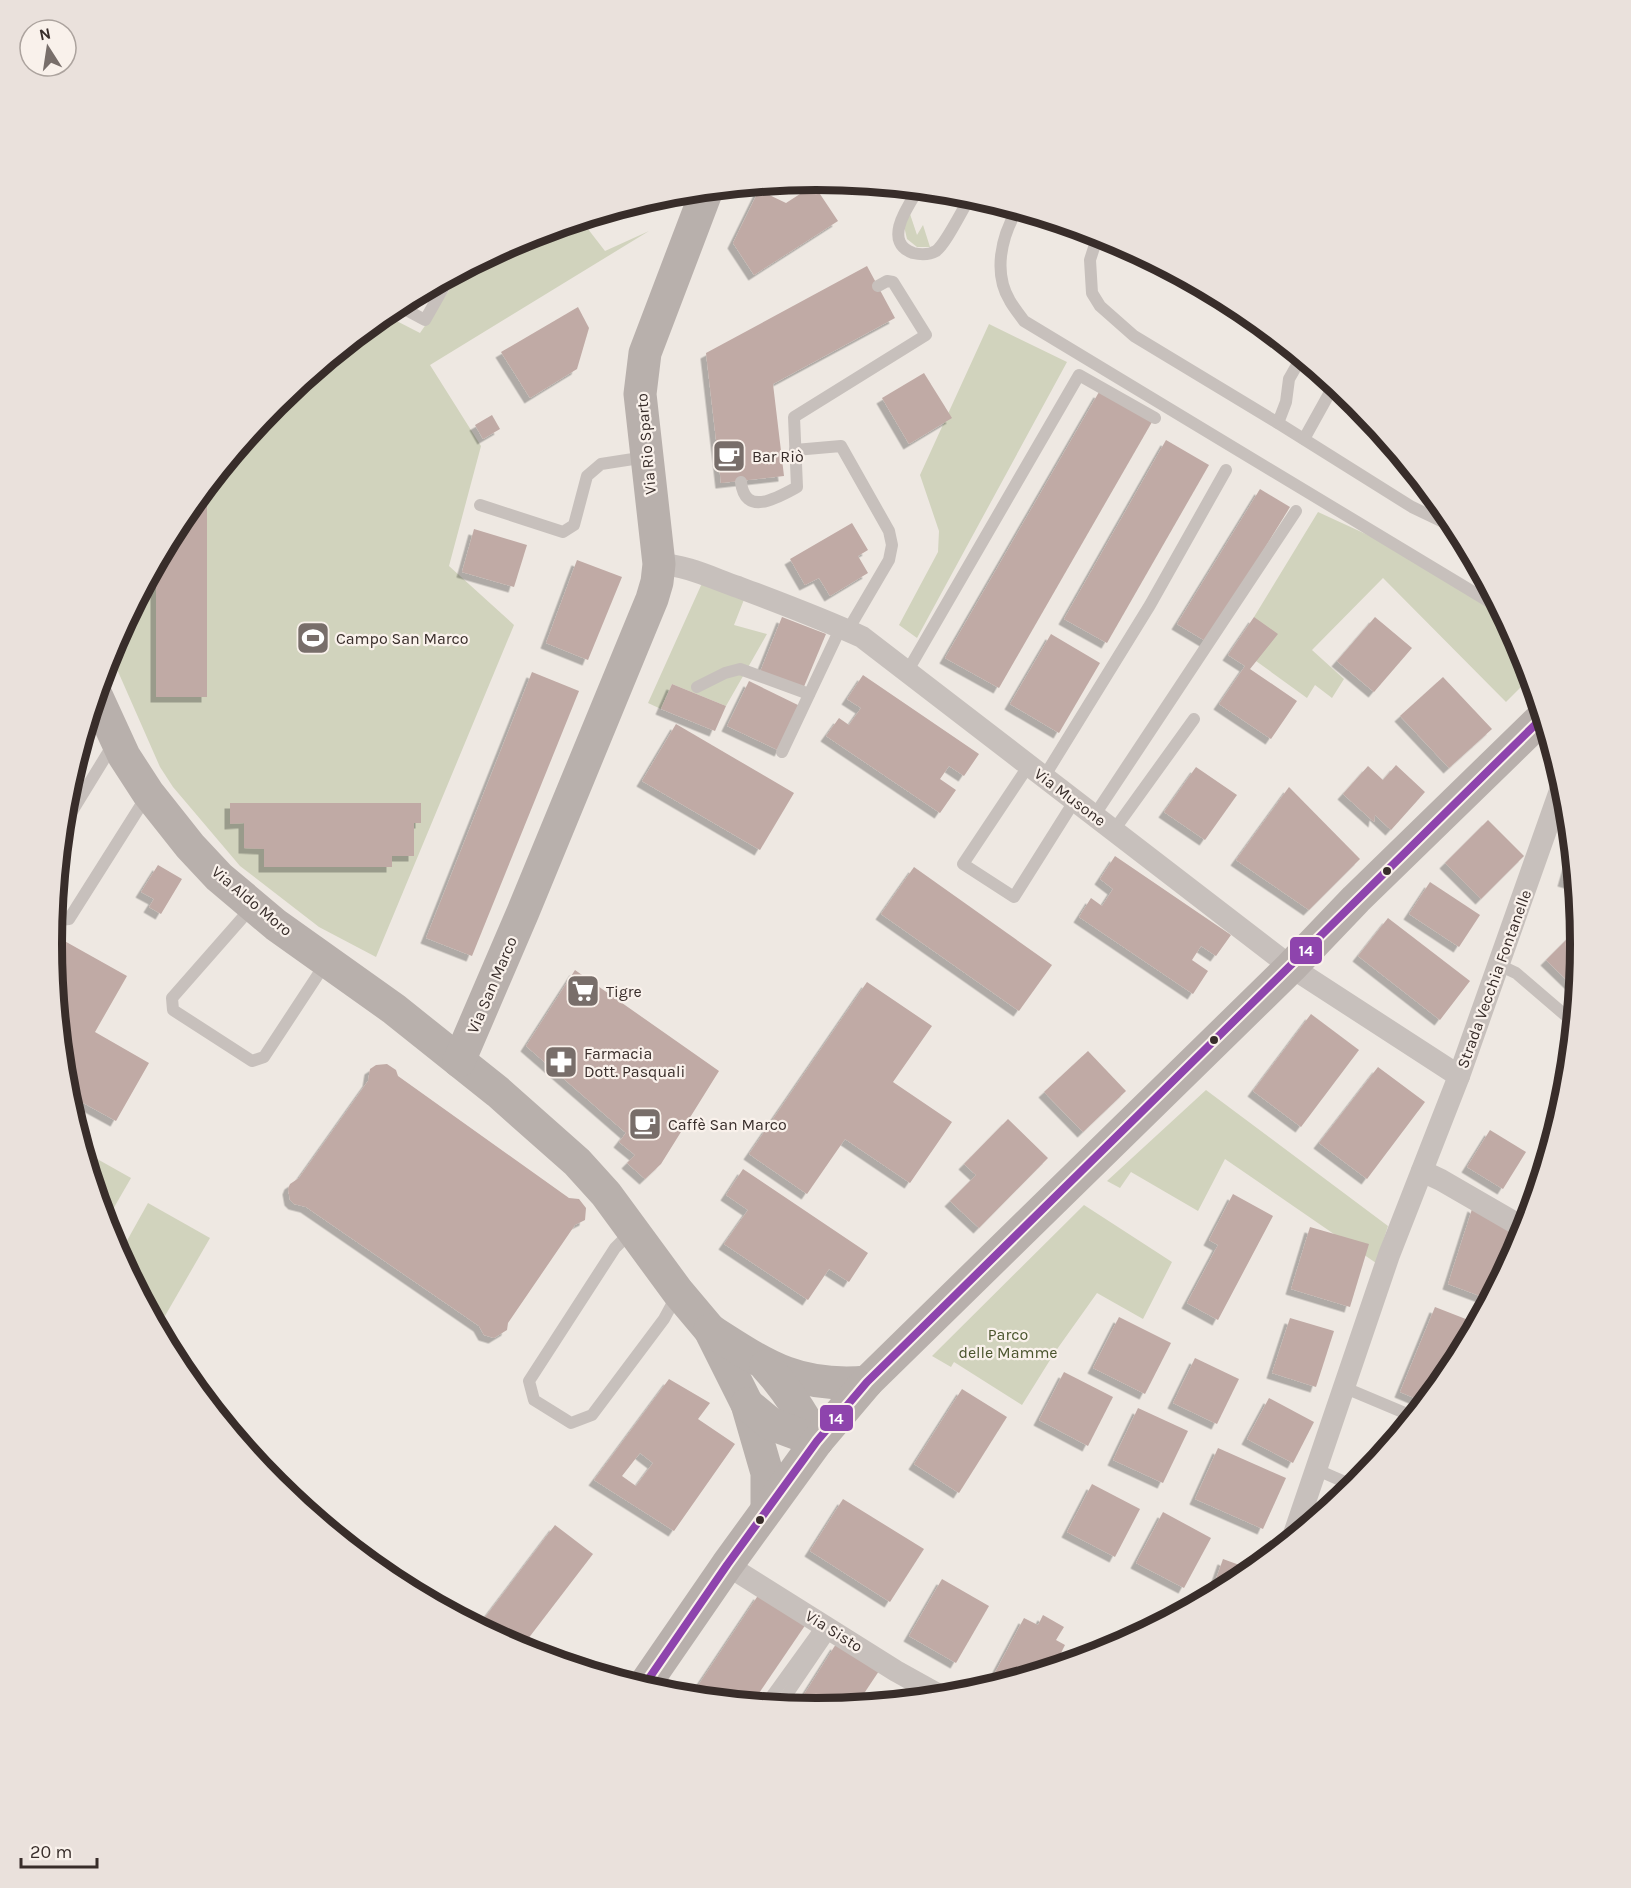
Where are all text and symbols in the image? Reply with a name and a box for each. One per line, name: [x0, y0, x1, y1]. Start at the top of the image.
north arrow: [18, 18, 78, 78]
text: N: [37, 23, 53, 44]
street label: Via Rio Sparto: [632, 392, 660, 496]
cafe icon: Bar Riò: [711, 438, 747, 474]
place label: Bar Riò: [752, 447, 804, 466]
sports icon: Campo San Marco: [295, 620, 331, 656]
place label: Campo San Marco: [336, 629, 469, 648]
street label: Via Musone: [1030, 764, 1110, 830]
street label: Via Aldo Moro: [208, 862, 296, 940]
unlabelled marker: [1381, 865, 1393, 877]
street label: Strada Vecchia Fontanelle: [1453, 887, 1535, 1071]
street label: Via San Marco: [463, 934, 521, 1036]
line badge: 14: [1289, 936, 1323, 965]
text: 14: [1298, 941, 1314, 960]
supermarket icon: Tigre: [565, 973, 601, 1009]
place label: Tigre: [606, 982, 642, 1001]
unlabelled marker: [1208, 1034, 1220, 1046]
pharmacy icon: Farmacia Dott. Pasquali: [543, 1044, 579, 1080]
place label: Farmacia Dott. Pasquali: [584, 1044, 685, 1081]
cafe icon: Caffè San Marco: [627, 1106, 663, 1142]
place label: Caffè San Marco: [668, 1115, 787, 1134]
park label: Parco delle Mamme: [958, 1325, 1058, 1362]
line badge: 14: [819, 1404, 854, 1432]
text: 14: [828, 1409, 844, 1428]
unlabelled marker: [754, 1514, 766, 1526]
street label: Via Sisto: [802, 1606, 866, 1656]
scale bar: [21, 1831, 98, 1869]
text: 20 m: [30, 1841, 72, 1863]

